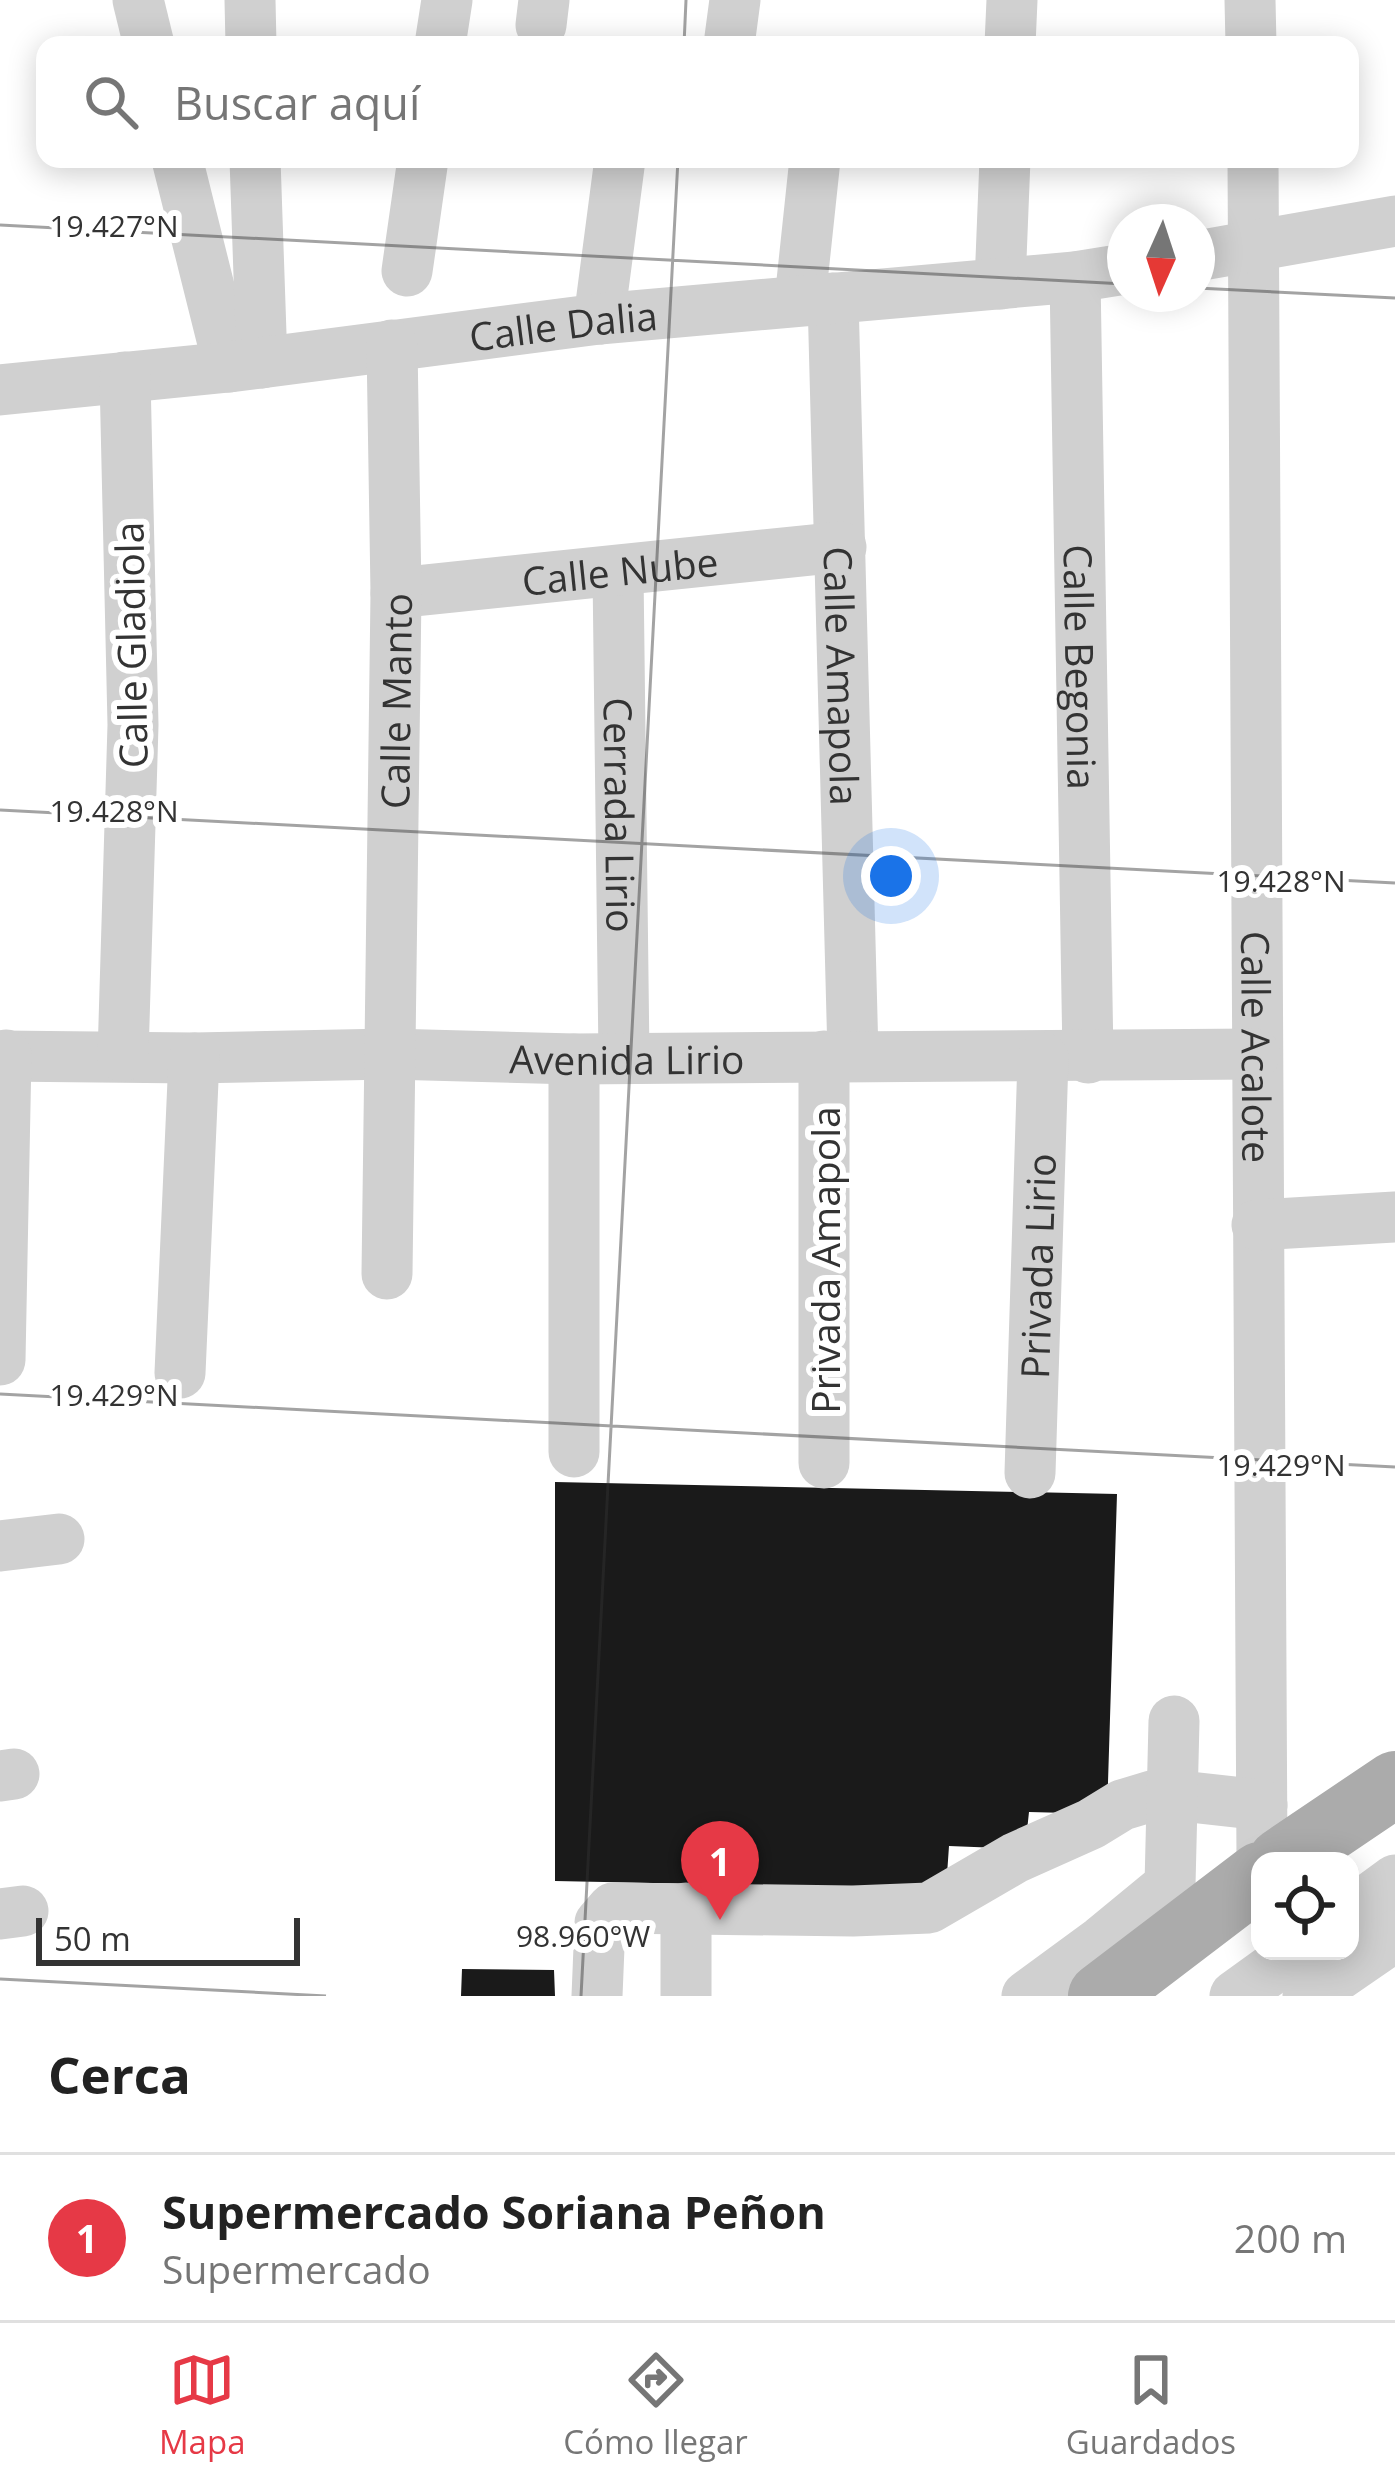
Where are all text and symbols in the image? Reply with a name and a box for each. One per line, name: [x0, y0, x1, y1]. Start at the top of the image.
search box: [36, 36, 1359, 168]
icon: search: [78, 69, 144, 135]
text: Buscar aquí: [174, 72, 420, 133]
north arrow: [1107, 204, 1215, 312]
text: 19.427°N: [49, 205, 179, 246]
street label: Calle Dalia: [466, 287, 660, 362]
street label: Calle Gladiola: [101, 521, 159, 769]
street label: Calle Nube: [519, 533, 721, 606]
street label: Calle Begonia: [1053, 544, 1110, 790]
street label: Calle Amapola: [813, 546, 873, 806]
street label: Calle Manto: [367, 593, 422, 809]
street label: Cerrada Lirio: [593, 697, 649, 933]
text: 19.428°N: [49, 790, 179, 831]
your location: [861, 846, 921, 906]
text: 19.428°N: [1216, 860, 1346, 901]
street label: Calle Acalote: [1231, 931, 1285, 1163]
street label: Avenida Lirio: [509, 1031, 745, 1086]
street label: Privada Amapola: [798, 1106, 851, 1414]
street label: Privada Lirio: [1006, 1153, 1067, 1380]
text: 19.429°N: [49, 1374, 179, 1415]
text: 19.429°N: [1216, 1444, 1346, 1485]
pin: 1: [681, 1821, 759, 1920]
map controls: [1251, 1852, 1359, 1960]
button: locate: [1251, 1852, 1359, 1960]
scale bar: [36, 1912, 300, 1965]
text: 98.960°W: [516, 1915, 650, 1956]
text: 50 m: [54, 1916, 131, 1961]
text: Cerca: [48, 2039, 191, 2109]
text: Supermercado Soriana Peñon: [162, 2181, 826, 2242]
text: 1: [76, 2211, 98, 2264]
text: 200 m: [1234, 2211, 1347, 2264]
text: Supermercado: [162, 2242, 431, 2295]
tab: Mapa: [159, 2347, 245, 2464]
tab: Cómo llegar: [563, 2347, 748, 2464]
tab: Guardados: [1066, 2347, 1236, 2464]

